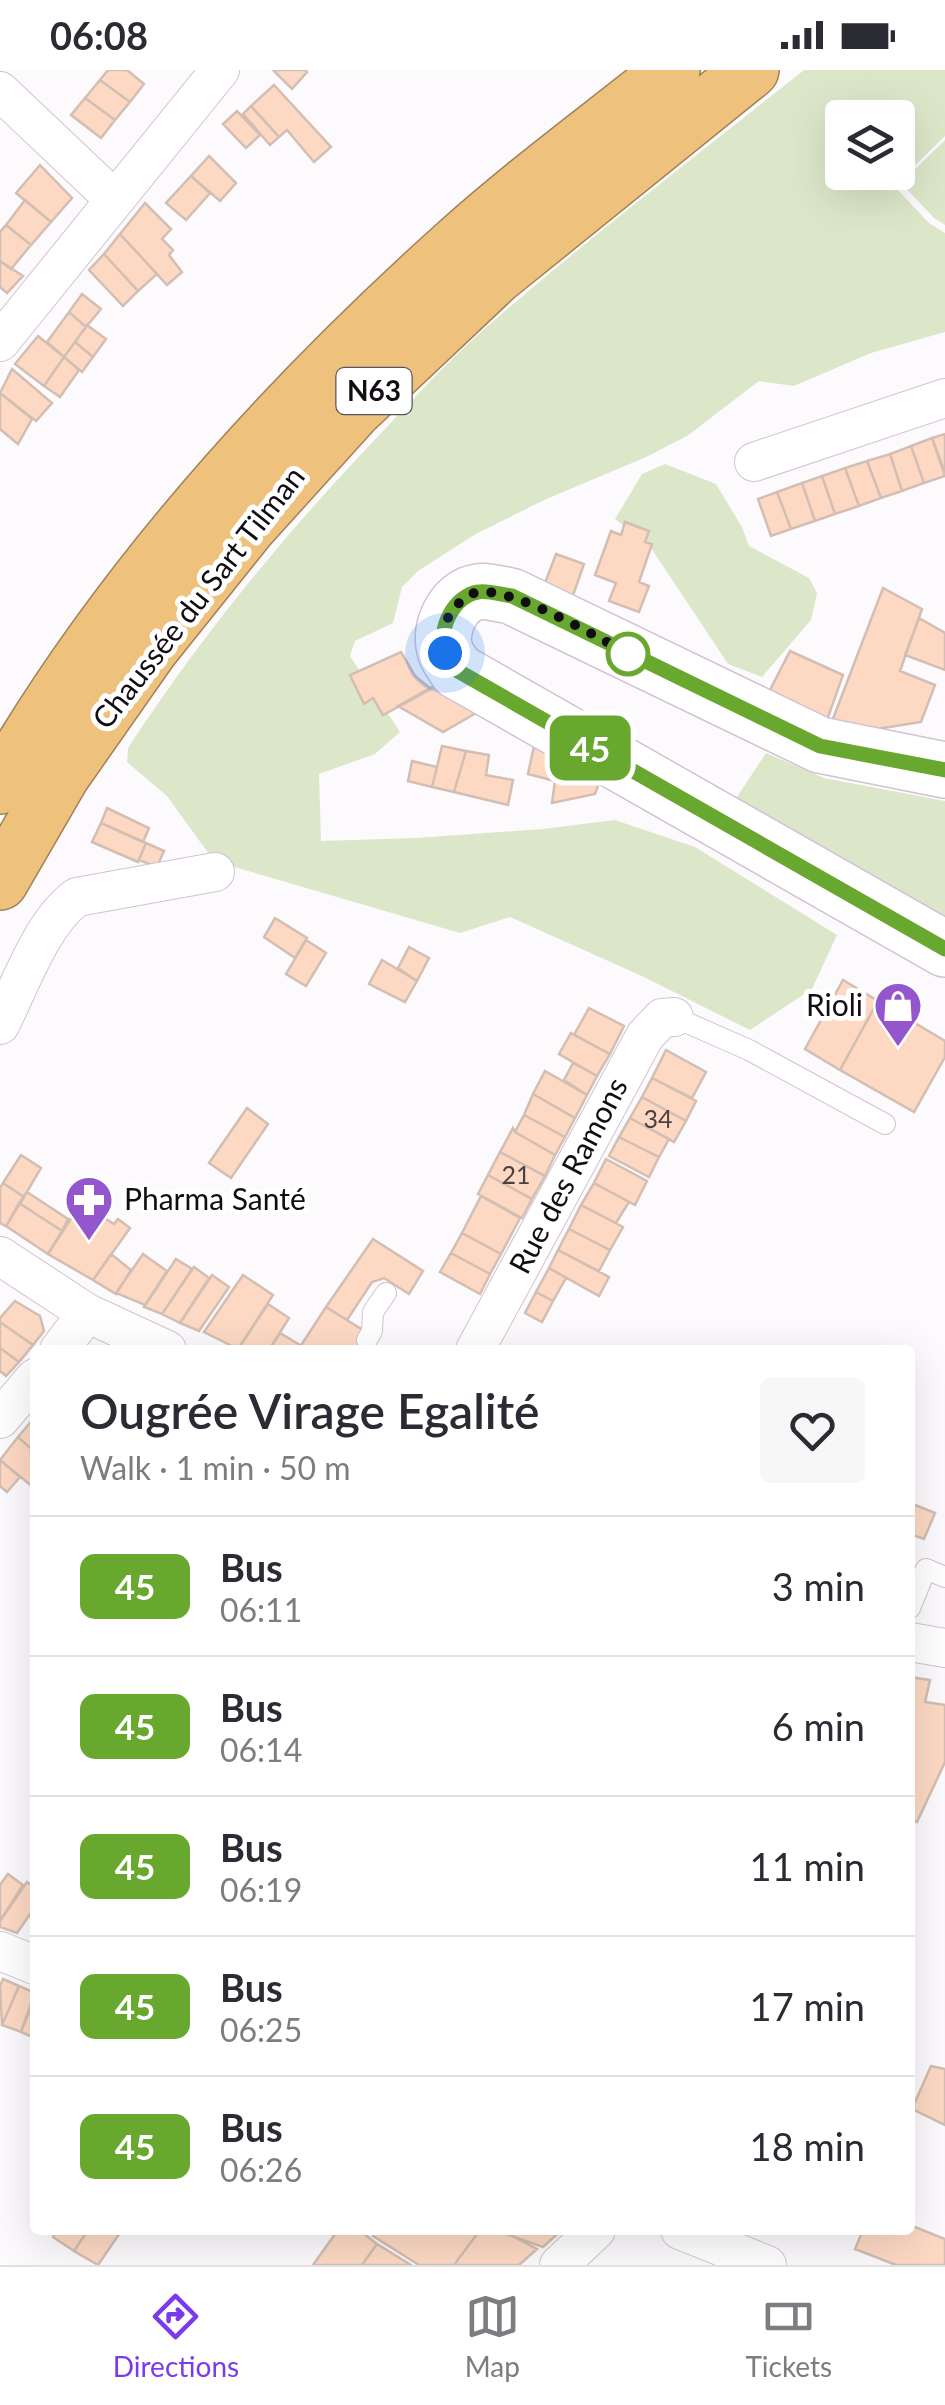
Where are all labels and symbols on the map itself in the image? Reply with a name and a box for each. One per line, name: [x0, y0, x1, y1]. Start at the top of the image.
road number: N63: [336, 368, 412, 414]
street label: Chaussée du Sart Tilman: [84, 459, 311, 735]
your location: [420, 628, 470, 678]
unlabelled marker: [607, 633, 649, 675]
line badge: 45: [545, 716, 635, 780]
shop icon: Rioli: [872, 980, 924, 1048]
place label: Rioli: [806, 986, 863, 1022]
street label: Rue des Ramons: [500, 1071, 634, 1279]
house number: 34: [643, 1103, 673, 1133]
house number: 21: [501, 1159, 531, 1189]
pharmacy icon: Pharma Santé: [63, 1174, 115, 1242]
place label: Pharma Santé: [124, 1180, 306, 1216]

